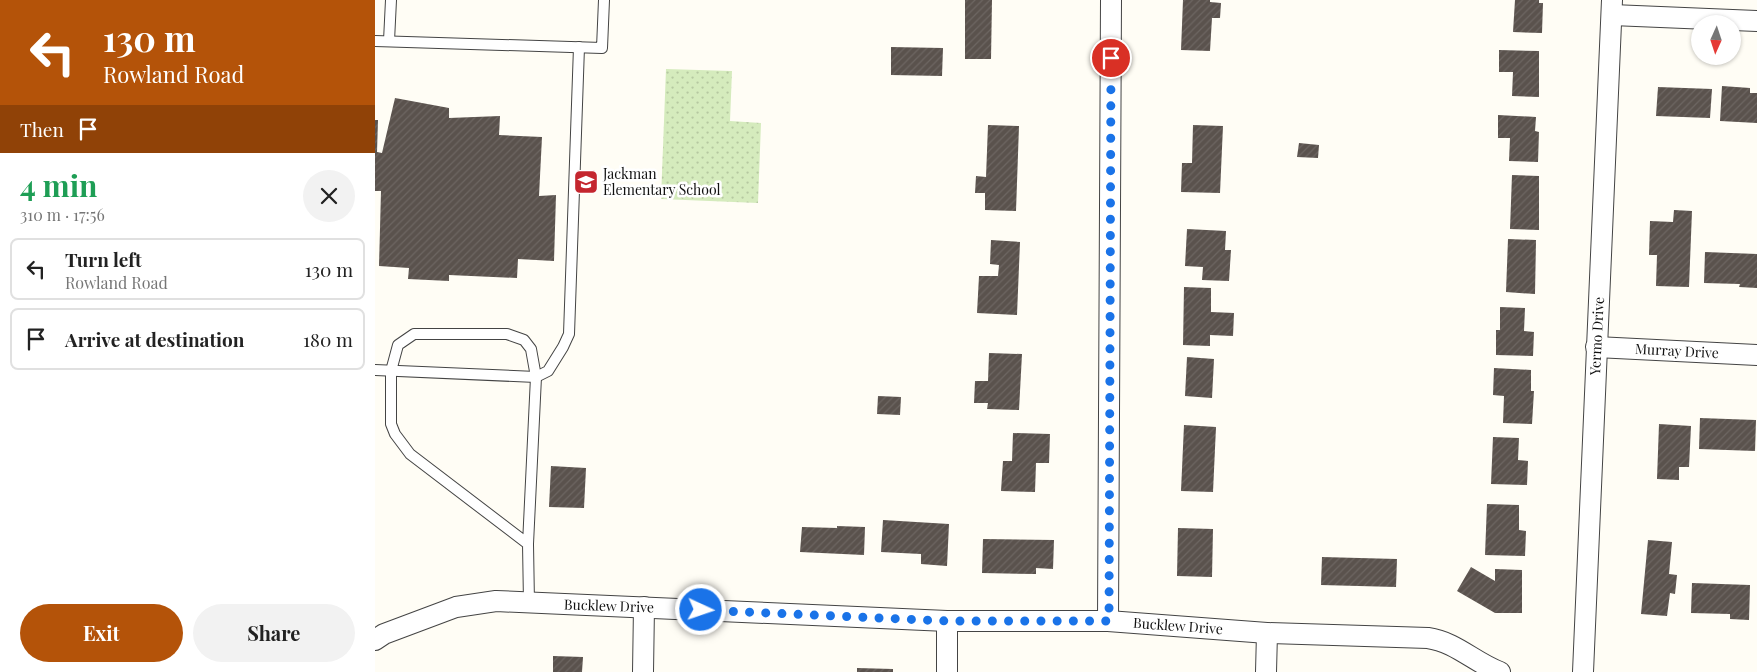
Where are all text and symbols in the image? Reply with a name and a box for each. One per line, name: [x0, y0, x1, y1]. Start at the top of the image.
text: 130 m: [103, 14, 196, 61]
north arrow: [1691, 15, 1741, 65]
map controls: [1691, 15, 1741, 65]
icon: left: [20, 20, 85, 85]
pin: [1090, 37, 1132, 79]
icon: arrive: [1097, 44, 1125, 72]
text: Rowland Road: [103, 59, 244, 89]
icon: arrive: [74, 115, 102, 143]
text: Then: [20, 116, 64, 142]
place label: Jackman Elementary School: [602, 164, 721, 199]
text: 4 min: [20, 165, 98, 205]
school or university icon: Jackman Elementary School: [573, 169, 599, 195]
button: close: [303, 170, 355, 222]
text: 310 m · 17:56: [20, 204, 105, 225]
text: Turn left: [65, 246, 142, 272]
icon: left: [22, 255, 50, 283]
text: 130 m: [305, 256, 353, 282]
text: Rowland Road: [65, 272, 168, 293]
street label: Yermo Drive: [1585, 296, 1608, 377]
icon: arrive: [22, 325, 50, 353]
text: Arrive at destination: [65, 326, 245, 352]
text: 180 m: [303, 326, 353, 352]
street label: Murray Drive: [1635, 339, 1719, 362]
position arrow: [674, 583, 726, 635]
street label: Bucklew Drive: [564, 594, 654, 617]
button: Exit: [20, 604, 183, 662]
button: Share: [193, 604, 355, 662]
street label: Bucklew Drive: [1132, 613, 1224, 638]

